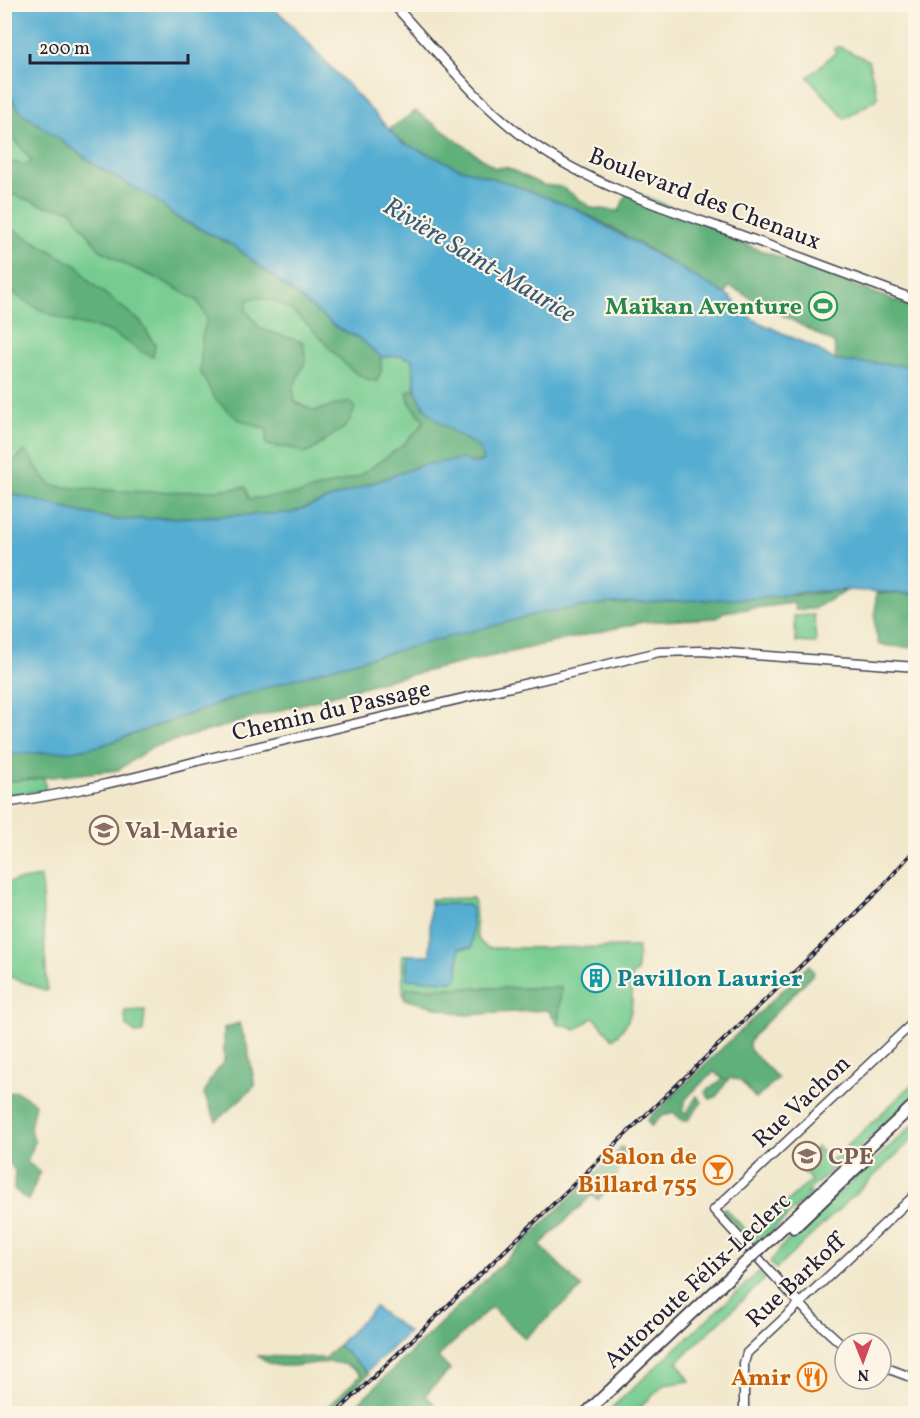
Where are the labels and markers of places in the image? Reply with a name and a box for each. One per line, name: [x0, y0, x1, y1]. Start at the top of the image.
sports icon: Maïkan Aventure: [807, 290, 839, 322]
place label: Maïkan Aventure: [605, 291, 802, 325]
school or university icon: Val-Marie: [88, 814, 120, 846]
place label: Val-Marie: [125, 815, 238, 849]
building icon: Pavillon Laurier: [580, 962, 612, 994]
place label: Pavillon Laurier: [617, 963, 802, 997]
school or university icon: CPE: [791, 1140, 823, 1172]
place label: Salon de Billard 755: [578, 1141, 697, 1203]
place label: CPE: [828, 1141, 874, 1175]
bar icon: Salon de Billard 755: [702, 1154, 734, 1186]
restaurant icon: Amir: [796, 1361, 828, 1393]
place label: Amir: [731, 1362, 791, 1396]

